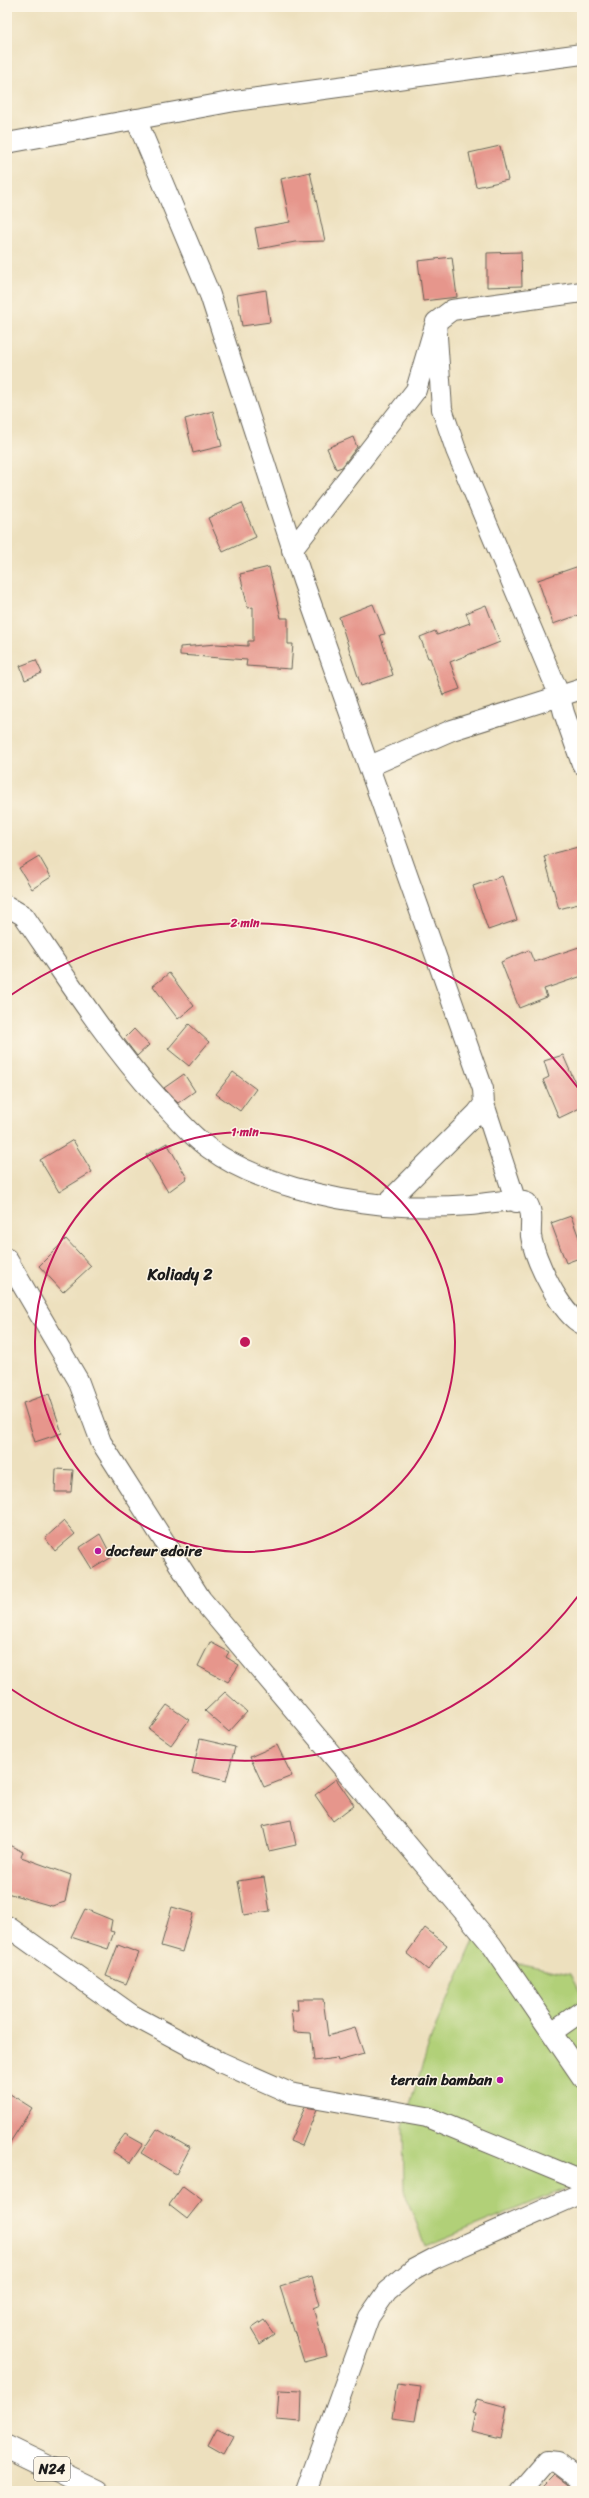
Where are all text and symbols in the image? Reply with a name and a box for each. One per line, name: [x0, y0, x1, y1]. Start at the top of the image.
text: 2 min: [229, 912, 260, 934]
text: 1 min: [231, 1121, 259, 1143]
district label: Koliady 2: [147, 1260, 213, 1289]
centre of rings: [238, 1335, 252, 1349]
place label: docteur edoire: [106, 1538, 202, 1564]
marker: docteur edoire: [93, 1546, 103, 1556]
place label: terrain bamban: [391, 2067, 493, 2093]
marker: terrain bamban: [495, 2075, 505, 2085]
road number: N24: [34, 2457, 70, 2481]

